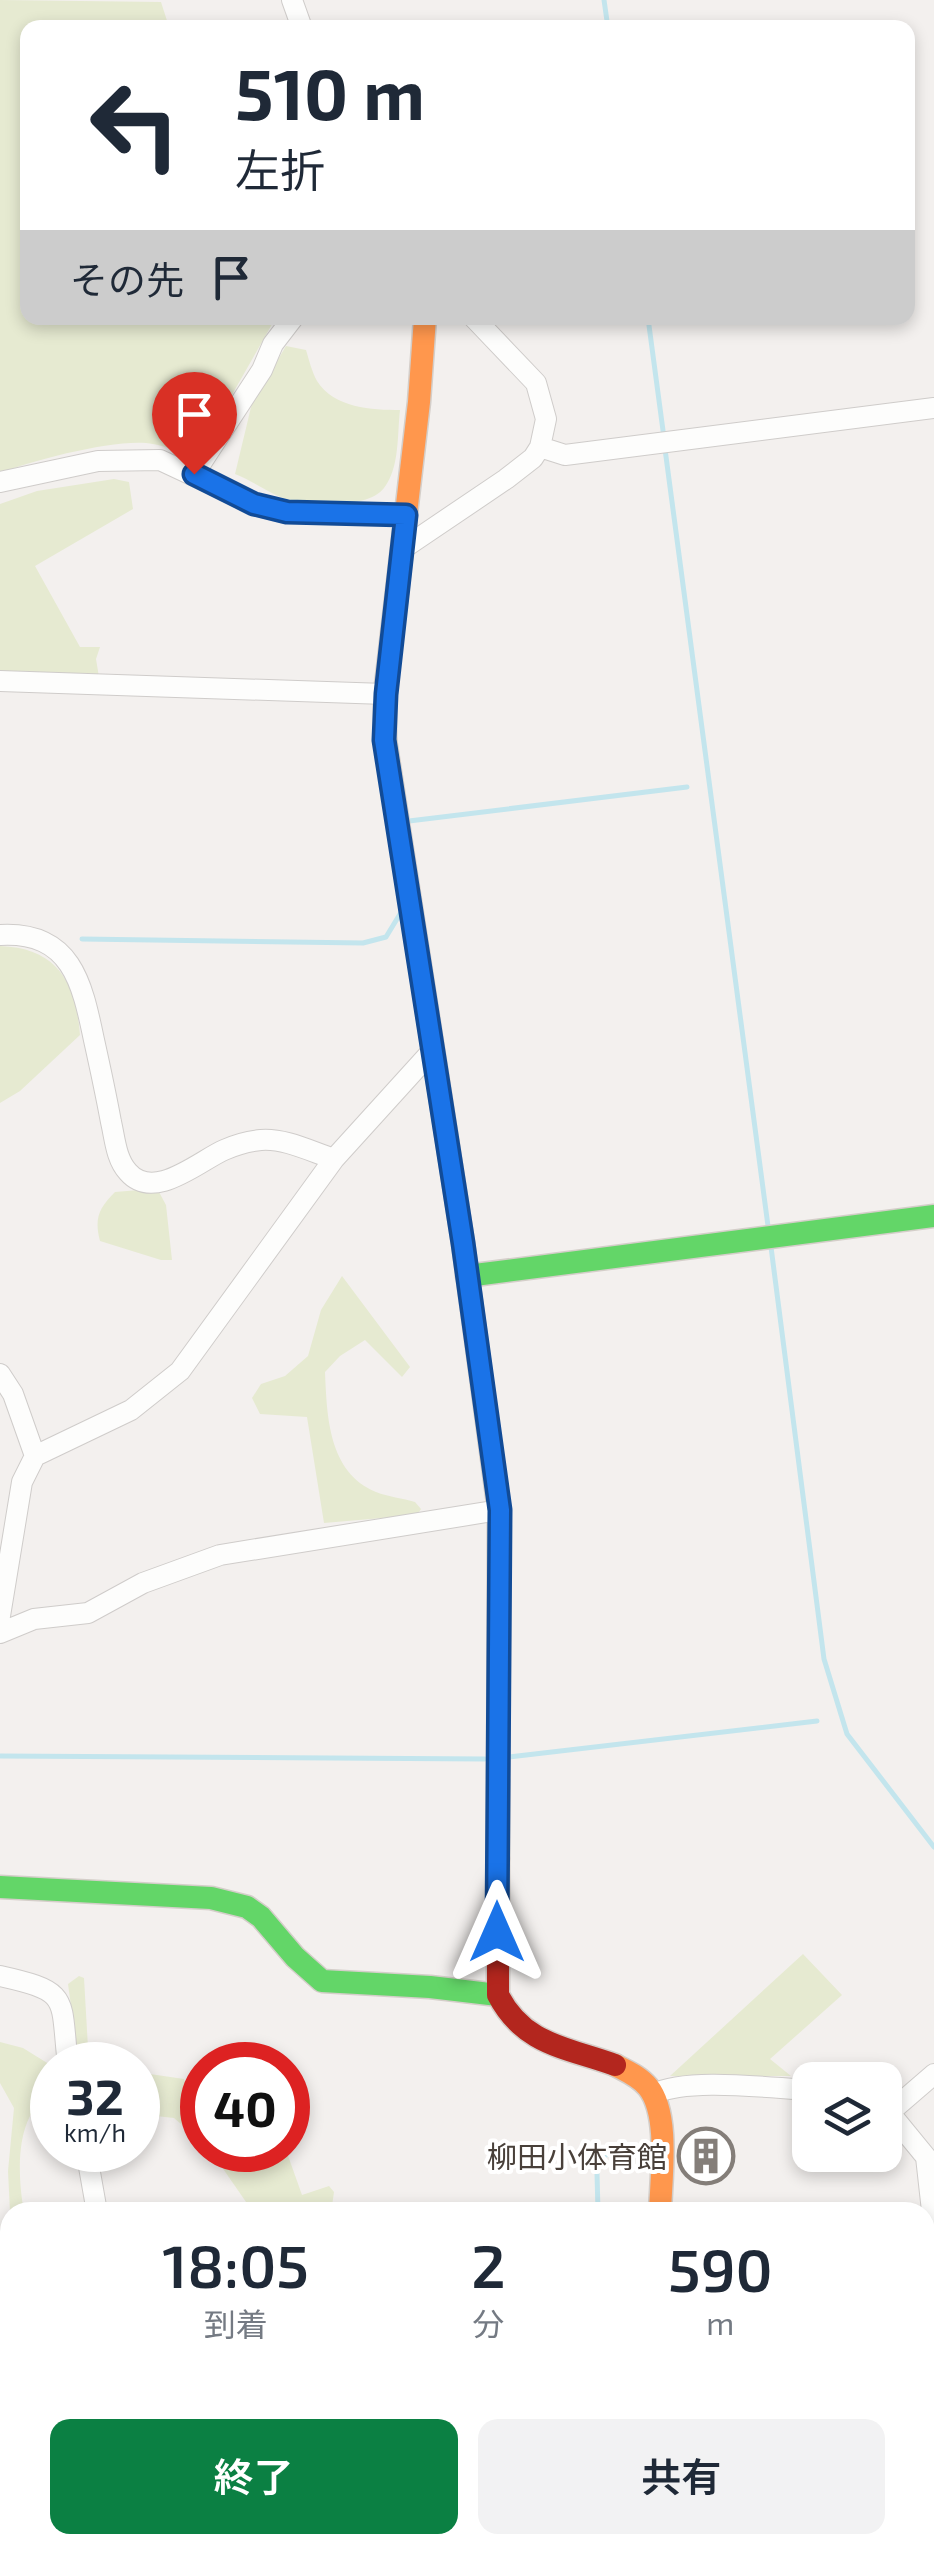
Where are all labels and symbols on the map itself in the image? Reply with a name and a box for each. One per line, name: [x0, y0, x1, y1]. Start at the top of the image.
pin: [152, 372, 237, 475]
position arrow: [445, 1880, 549, 1984]
speed limit sign: 40: [180, 2042, 310, 2172]
building icon: 柳田小体育館: [676, 2126, 736, 2186]
place label: 柳田小体育館: [487, 2138, 667, 2174]

